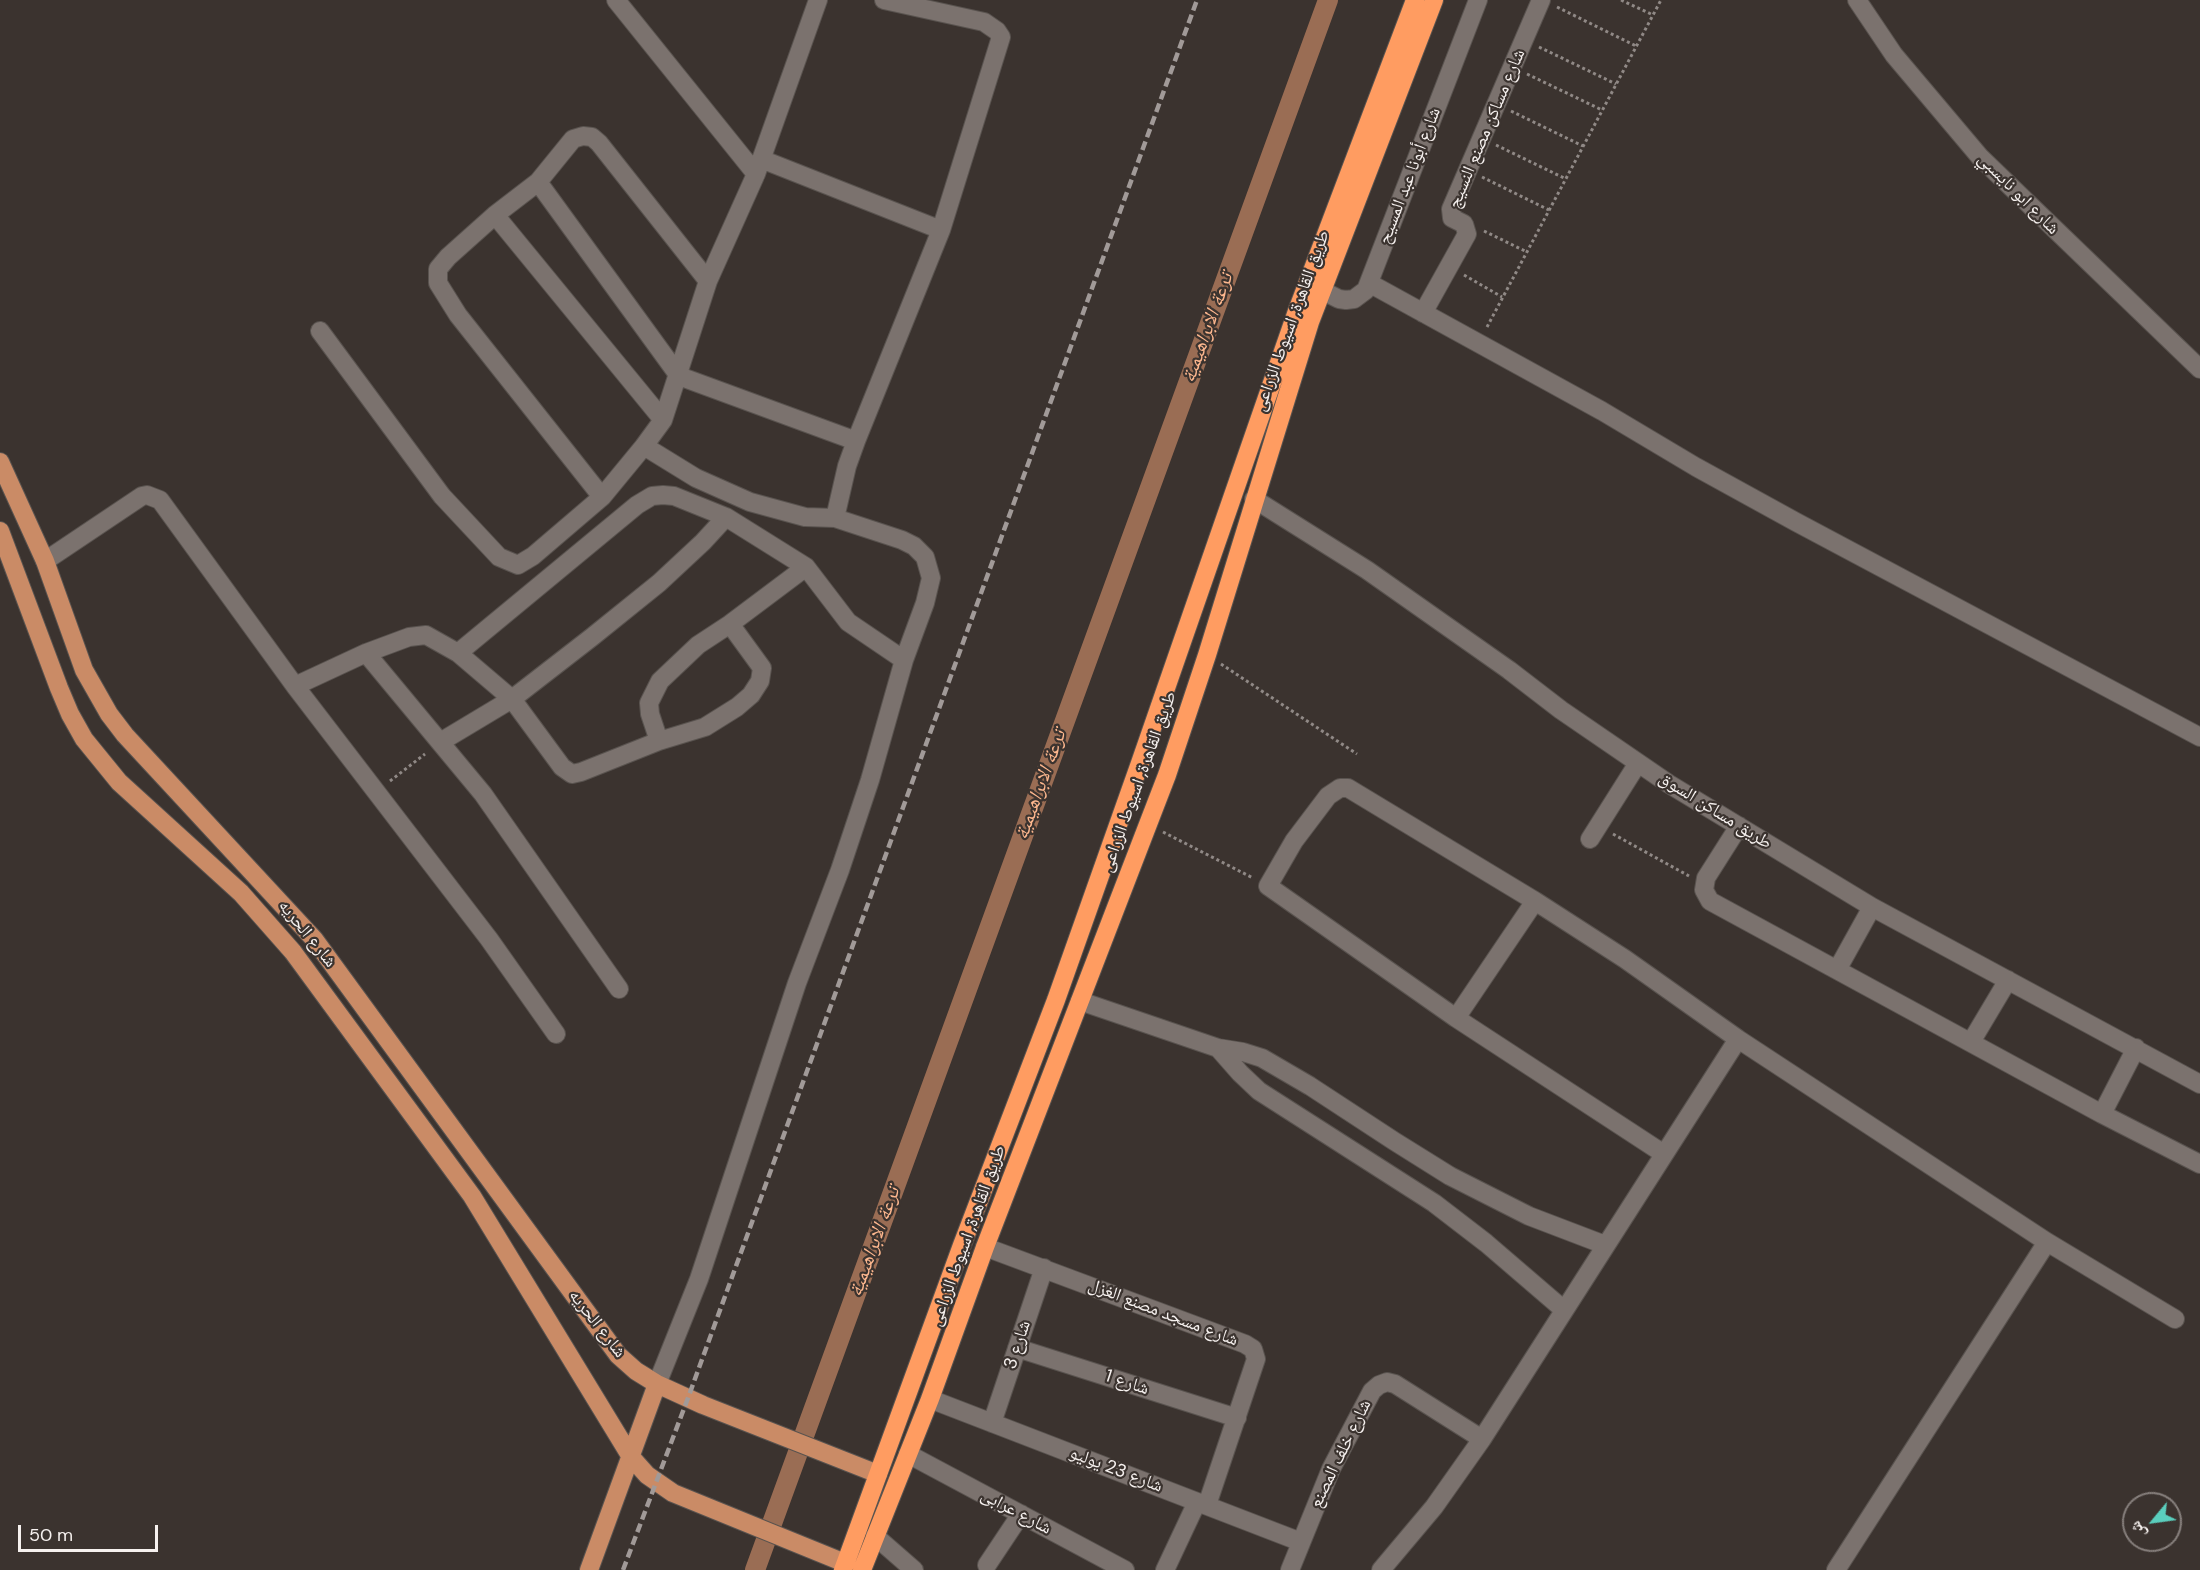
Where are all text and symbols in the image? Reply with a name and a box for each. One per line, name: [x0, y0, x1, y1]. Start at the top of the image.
street label: شارع مساكن مصنع النسيج: [1444, 46, 1530, 212]
street label: شارع أبونا عبد المسيح: [1374, 105, 1446, 247]
street label: شارع ابو نايسبي: [1973, 149, 2063, 239]
street label: طريق القاهرة, اسيوط الزراعى: [1249, 228, 1335, 414]
water label: ترعة الابراهيمية: [1177, 270, 1239, 386]
street label: طريق القاهرة, اسيوط الزراعى: [1096, 689, 1182, 875]
water label: ترعة الابراهيمية: [1010, 727, 1072, 843]
street label: طريق مساكن السوق: [1654, 768, 1776, 854]
street label: شارع الحريه: [273, 896, 341, 972]
street label: طريق القاهرة, اسيوط الزراعى: [925, 1143, 1011, 1329]
water label: ترعة الابراهيمية: [844, 1184, 906, 1300]
street label: شارع مسجد مصنع الغزل: [1085, 1274, 1241, 1352]
street label: شارع الحريه: [564, 1286, 630, 1362]
street label: شارع 3: [1000, 1318, 1036, 1372]
street label: شارع 1: [1102, 1366, 1152, 1400]
street label: شارع خلف المصنع: [1305, 1396, 1377, 1512]
street label: شارع 23 يوليو: [1066, 1442, 1166, 1498]
street label: شارع عرابى: [977, 1484, 1055, 1540]
north arrow: [2122, 1492, 2182, 1552]
scale bar: [21, 1513, 160, 1551]
text: ش: [2124, 1517, 2151, 1543]
text: 50 m: [29, 1523, 73, 1547]

